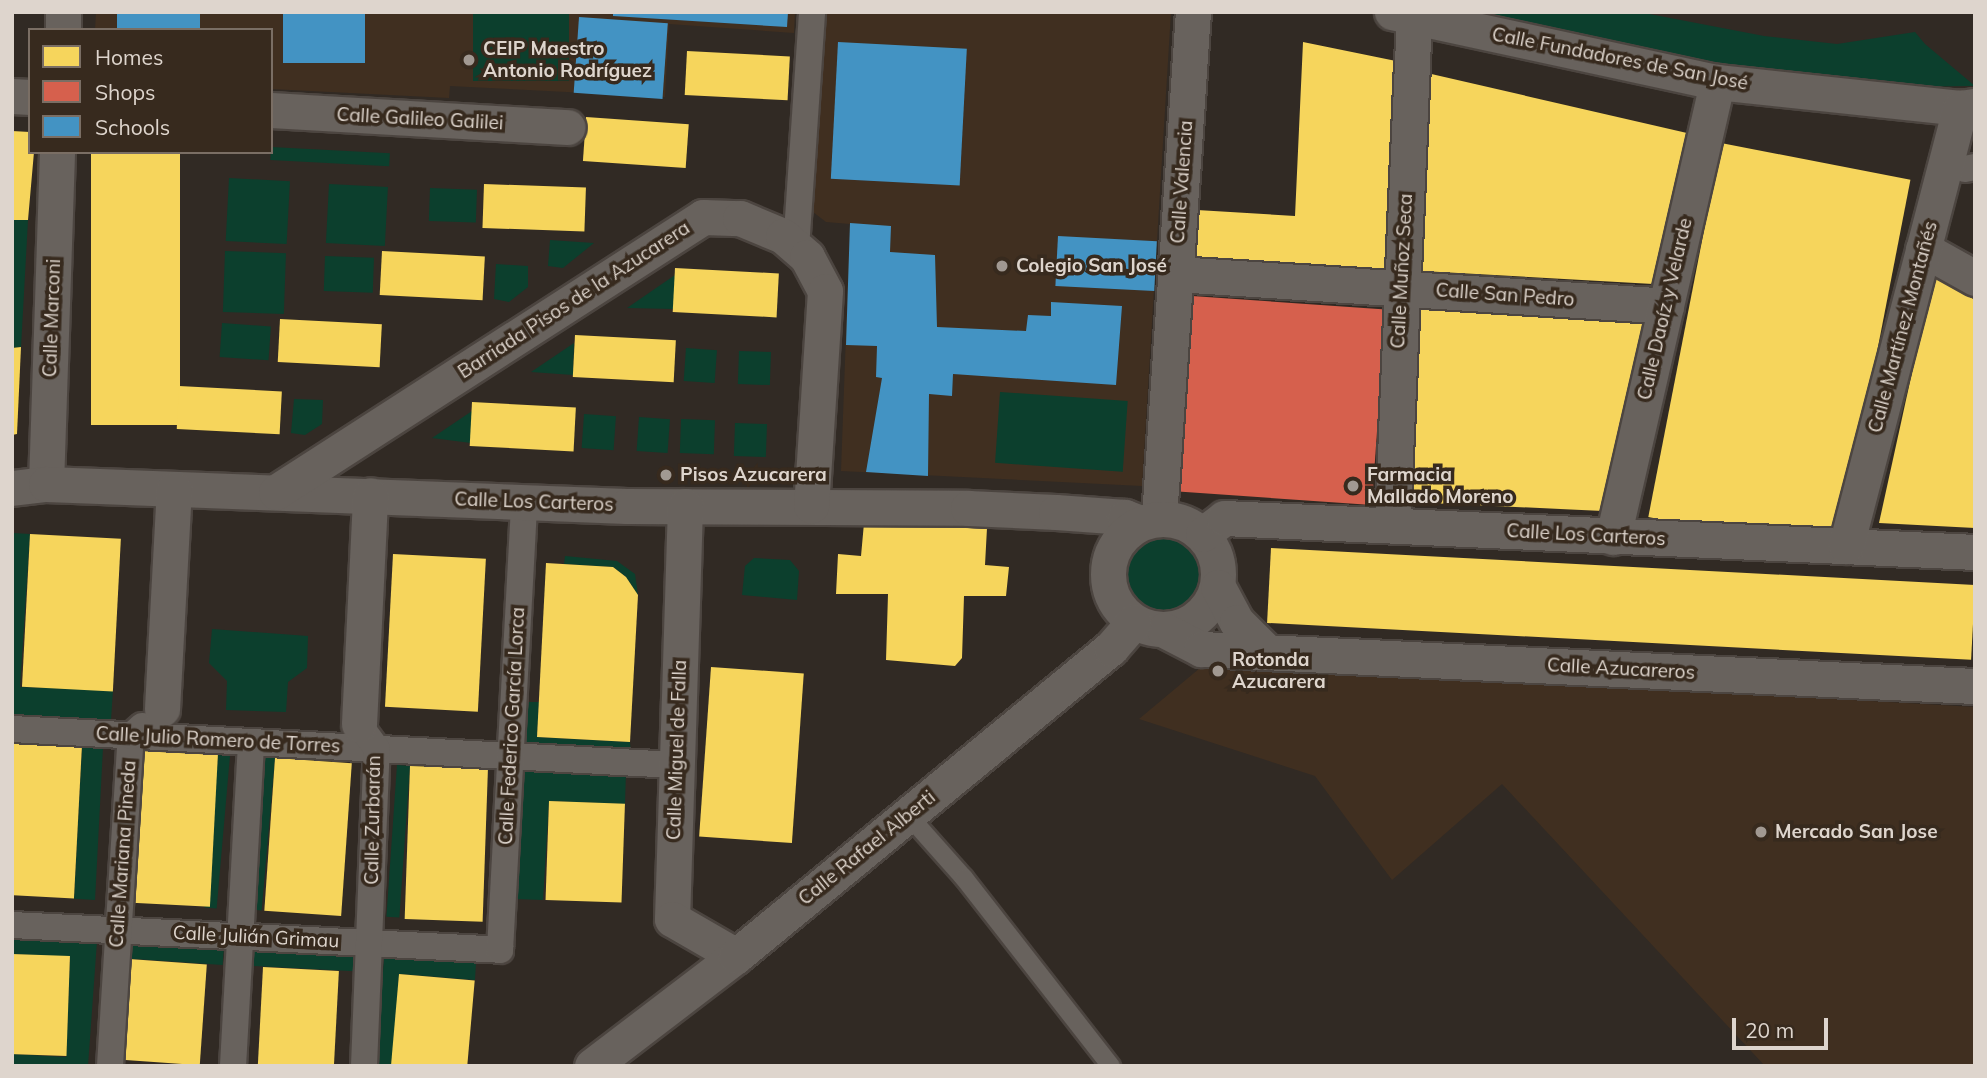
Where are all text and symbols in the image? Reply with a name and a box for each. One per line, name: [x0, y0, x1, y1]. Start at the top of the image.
street label: Calle Fundadores de San José: [1490, 23, 1750, 95]
legend: [28, 28, 273, 154]
place label: CEIP Maestro Antonio Rodríguez: [483, 38, 652, 82]
text: Homes: [95, 44, 163, 70]
marker: CEIP Maestro Antonio Rodríguez: [461, 52, 477, 68]
text: Shops: [95, 79, 155, 105]
street label: Calle Galileo Galilei: [336, 103, 504, 135]
text: Schools: [95, 114, 170, 140]
street label: Calle Valencia: [1166, 120, 1198, 244]
street label: Calle Muñoz Seca: [1387, 193, 1417, 349]
street label: Barriada Pisos de la Azucarera: [454, 216, 694, 384]
street label: Calle Daoíz y Velarde: [1633, 216, 1697, 402]
street label: Calle Martínez Montañés: [1864, 219, 1942, 435]
place label: Colegio San José: [1016, 255, 1167, 277]
street label: Calle Marconi: [39, 258, 65, 378]
marker: Colegio San José: [994, 258, 1010, 274]
street label: Calle San Pedro: [1435, 279, 1575, 311]
place label: Pisos Azucarera: [680, 464, 827, 486]
place label: Farmacia Mallado Moreno: [1367, 464, 1513, 508]
marker: Pisos Azucarera: [658, 467, 674, 483]
marker: Farmacia Mallado Moreno: [1345, 478, 1361, 494]
street label: Calle Los Carteros: [454, 488, 614, 516]
street label: Calle Los Carteros: [1506, 519, 1666, 551]
street label: Calle Federico García Lorca: [494, 606, 530, 846]
place label: Rotonda Azucarera: [1232, 649, 1326, 693]
street label: Calle Azucareros: [1546, 654, 1696, 684]
street label: Calle Miguel de Falla: [662, 659, 692, 841]
marker: Rotonda Azucarera: [1210, 663, 1226, 679]
street label: Calle Julio Romero de Torres: [95, 722, 341, 758]
street label: Calle Zurbarán: [360, 755, 386, 885]
street label: Calle Mariana Pineda: [105, 760, 141, 948]
street label: Calle Rafael Alberti: [794, 786, 940, 910]
place label: Mercado San Jose: [1775, 821, 1938, 843]
marker: Mercado San Jose: [1753, 824, 1769, 840]
street label: Calle Julián Grimau: [172, 921, 340, 953]
scale bar: [1735, 1004, 1831, 1048]
text: 20 m: [1745, 1017, 1794, 1043]

